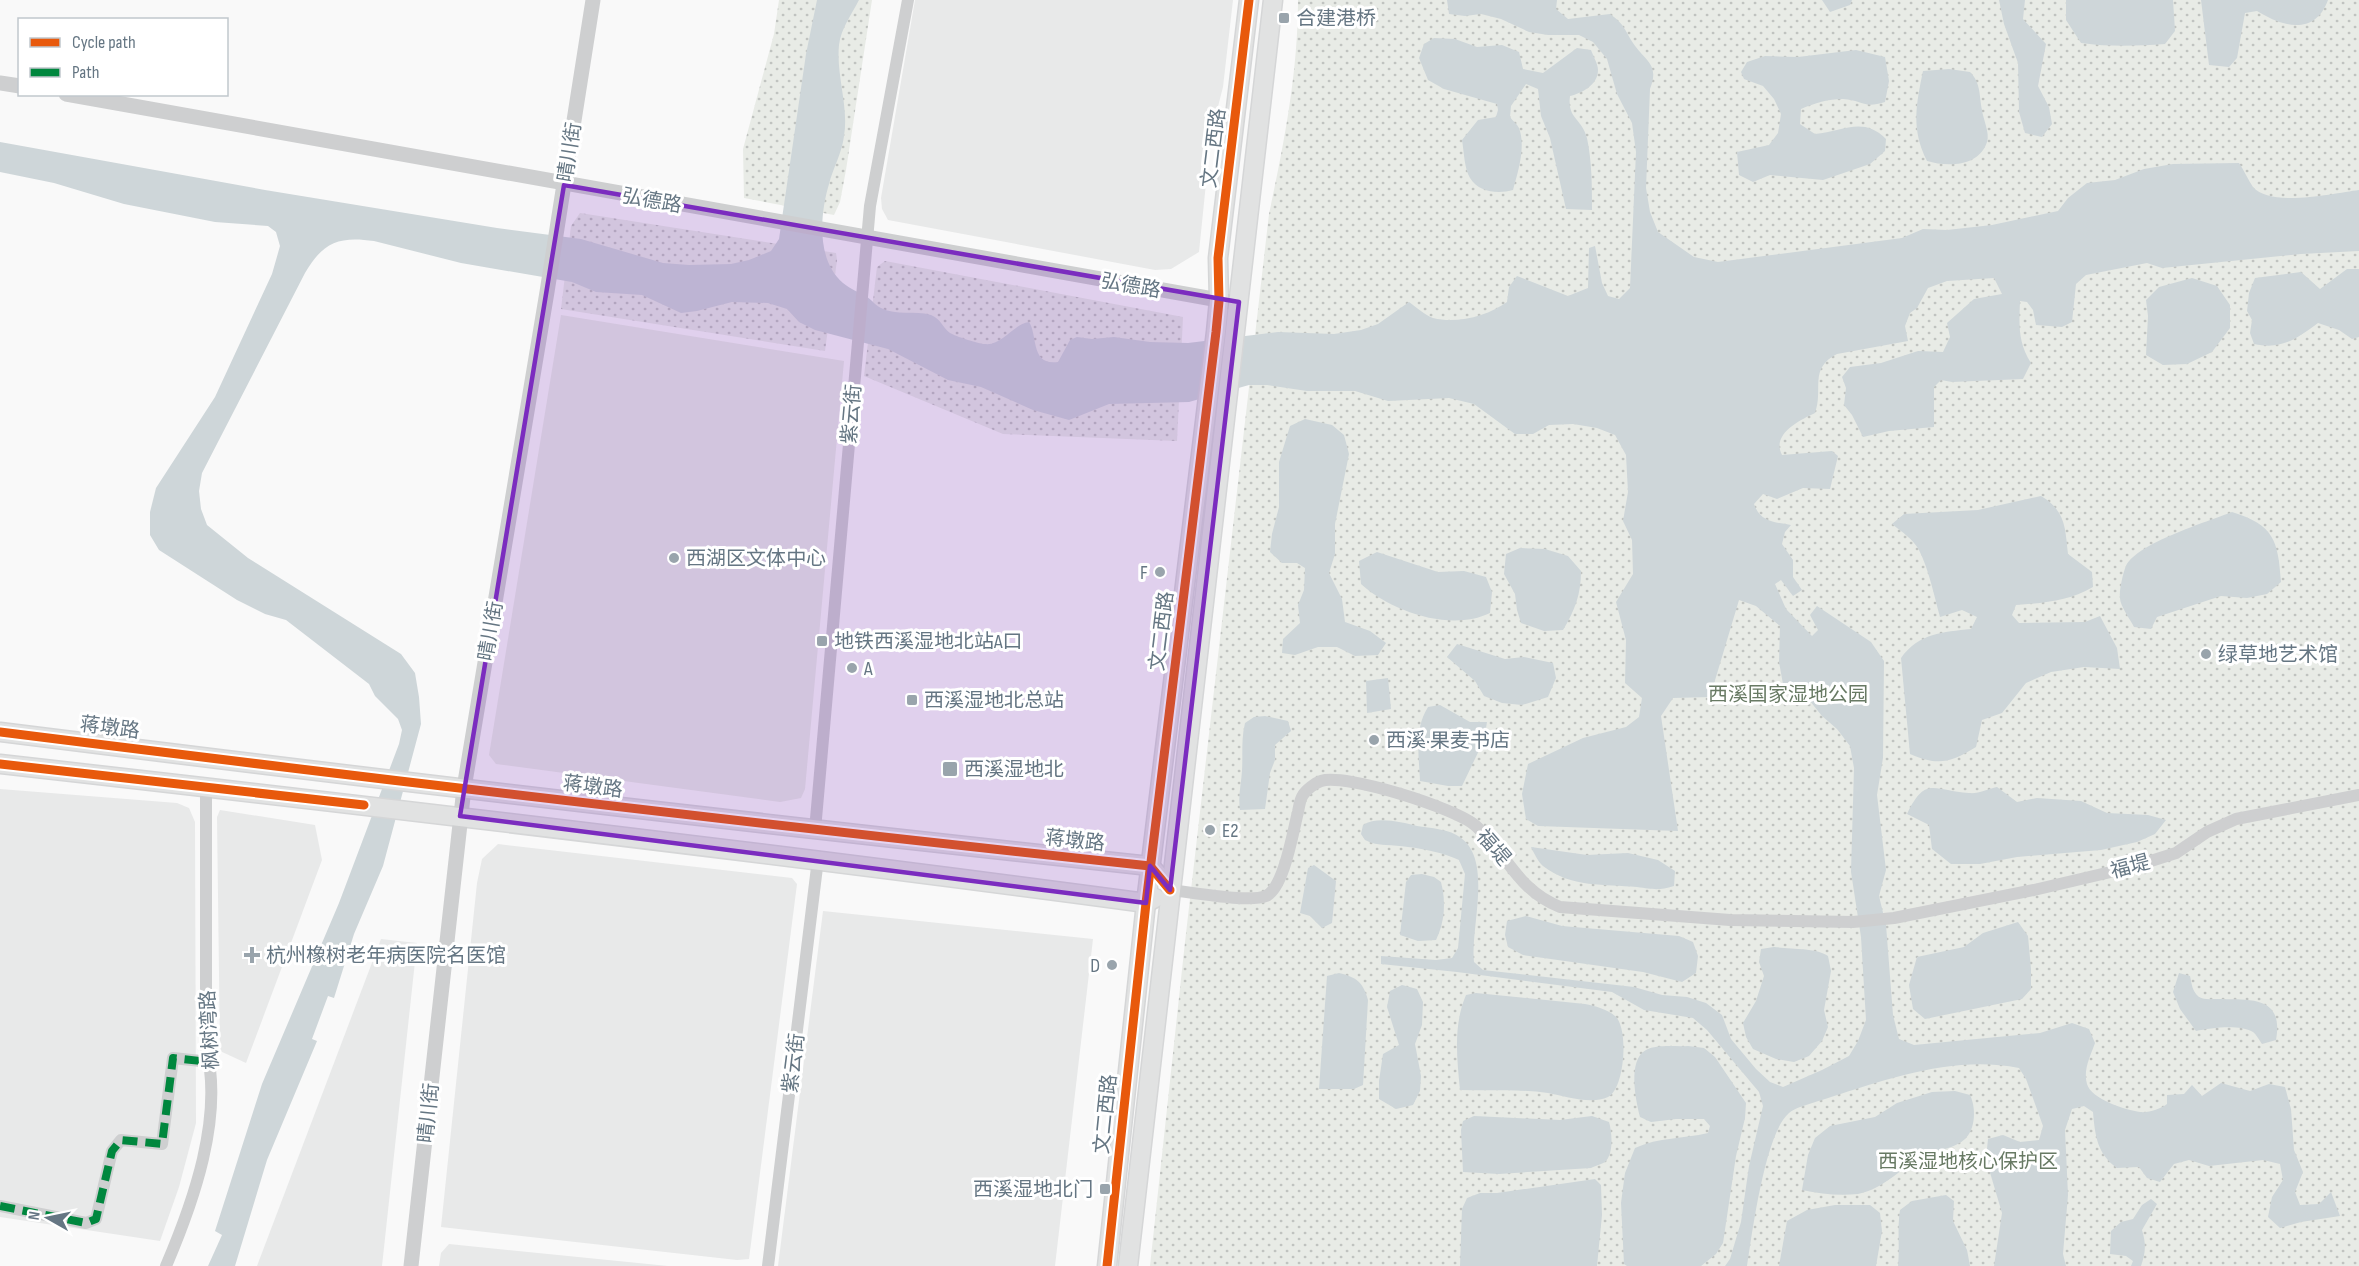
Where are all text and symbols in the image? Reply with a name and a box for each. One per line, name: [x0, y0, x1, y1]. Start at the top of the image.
place label: 合建港桥: [1296, 7, 1376, 31]
marker: 合建港桥: [1277, 11, 1291, 25]
legend: [18, 18, 228, 96]
text: Cycle path: [72, 32, 136, 53]
text: Path: [72, 62, 100, 83]
street label: 文二西路: [1197, 107, 1231, 189]
street label: 晴川街: [553, 121, 587, 184]
street label: 弘德路: [620, 184, 683, 218]
street label: 弘德路: [1099, 269, 1162, 303]
street label: 紫云街: [837, 383, 867, 445]
place label: 西湖区文体中心: [686, 547, 826, 571]
marker: 西湖区文体中心: [667, 551, 681, 565]
place label: F: [1140, 561, 1148, 585]
marker: F: [1153, 565, 1167, 579]
street label: 文二西路: [1145, 590, 1179, 672]
street label: 晴川街: [474, 600, 508, 663]
place label: 地铁西溪湿地北站A口: [834, 630, 1023, 654]
marker: 地铁西溪湿地北站A口: [815, 634, 829, 648]
place label: 绿草地艺术馆: [2218, 643, 2338, 667]
marker: 绿草地艺术馆: [2199, 647, 2213, 661]
place label: A: [863, 657, 873, 681]
marker: A: [845, 661, 859, 675]
park label: 西溪国家湿地公园: [1708, 683, 1868, 707]
place label: 西溪湿地北总站: [924, 689, 1064, 713]
marker: 西溪湿地北总站: [905, 693, 919, 707]
street label: 蒋墩路: [79, 712, 141, 744]
place label: 西溪·果麦书店: [1386, 729, 1510, 753]
marker: 西溪·果麦书店: [1367, 733, 1381, 747]
place label: 西溪湿地北: [964, 758, 1064, 782]
marker: 西溪湿地北: [941, 760, 959, 778]
street label: 蒋墩路: [562, 771, 624, 803]
place label: E2: [1222, 819, 1238, 843]
marker: E2: [1203, 823, 1217, 837]
street label: 福堤: [1471, 825, 1515, 871]
street label: 蒋墩路: [1044, 826, 1106, 856]
street label: 福堤: [2108, 850, 2153, 884]
place label: 杭州橡树老年病医院名医馆: [266, 944, 506, 968]
marker: 杭州橡树老年病医院名医馆: [243, 946, 261, 964]
place label: D: [1090, 954, 1100, 978]
marker: D: [1105, 958, 1119, 972]
street label: 枫树湾路: [196, 989, 224, 1071]
street label: 紫云街: [778, 1032, 810, 1094]
street label: 文二西路: [1090, 1073, 1122, 1155]
street label: 晴川街: [414, 1082, 444, 1144]
park label: 西溪湿地核心保护区: [1878, 1150, 2058, 1174]
place label: 西溪湿地北门: [973, 1178, 1093, 1202]
marker: 西溪湿地北门: [1098, 1182, 1112, 1196]
north arrow: [18, 1188, 78, 1248]
text: N: [25, 1210, 45, 1222]

